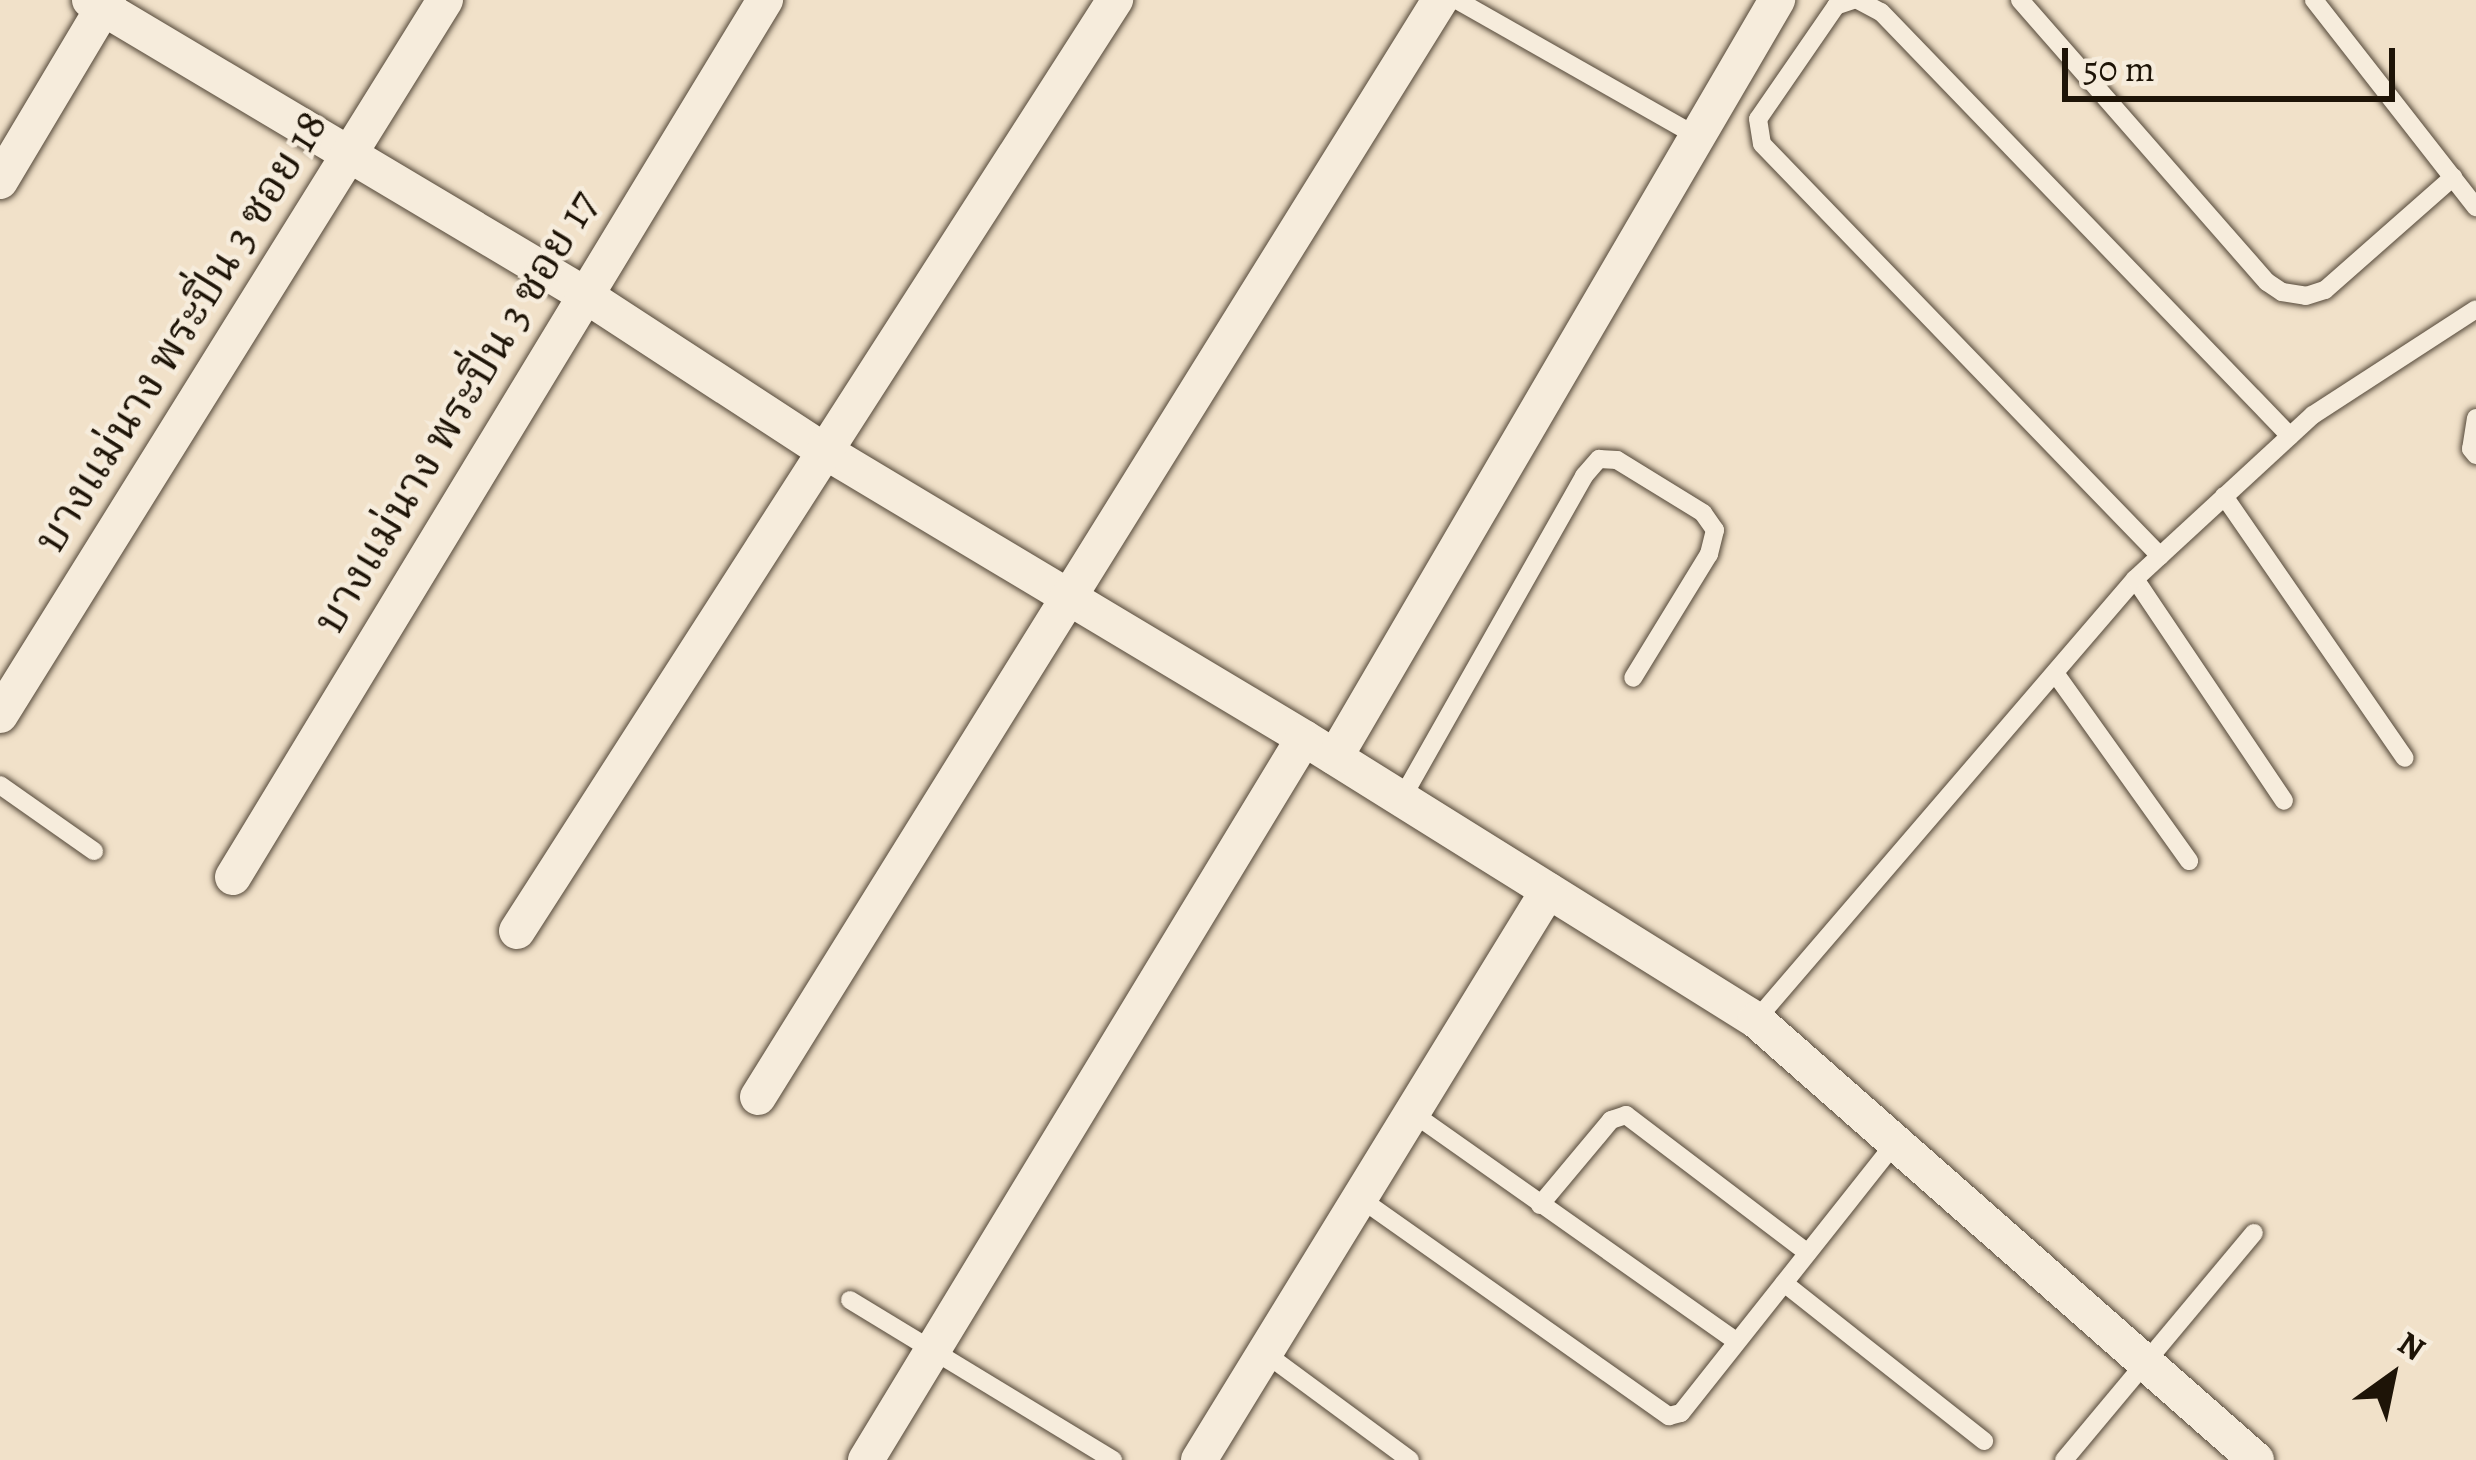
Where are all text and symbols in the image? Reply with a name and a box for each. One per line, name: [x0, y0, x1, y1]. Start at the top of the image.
scale bar: [2068, 24, 2401, 98]
text: 50 m: [2083, 44, 2155, 93]
street label: บางแม่นาง พระปิ่น 3 ซอย 18: [23, 101, 339, 563]
street label: บางแม่นาง พระปิ่น 3 ซอย 17: [302, 180, 610, 644]
north arrow: [2332, 1316, 2452, 1436]
text: N: [2390, 1320, 2434, 1371]

